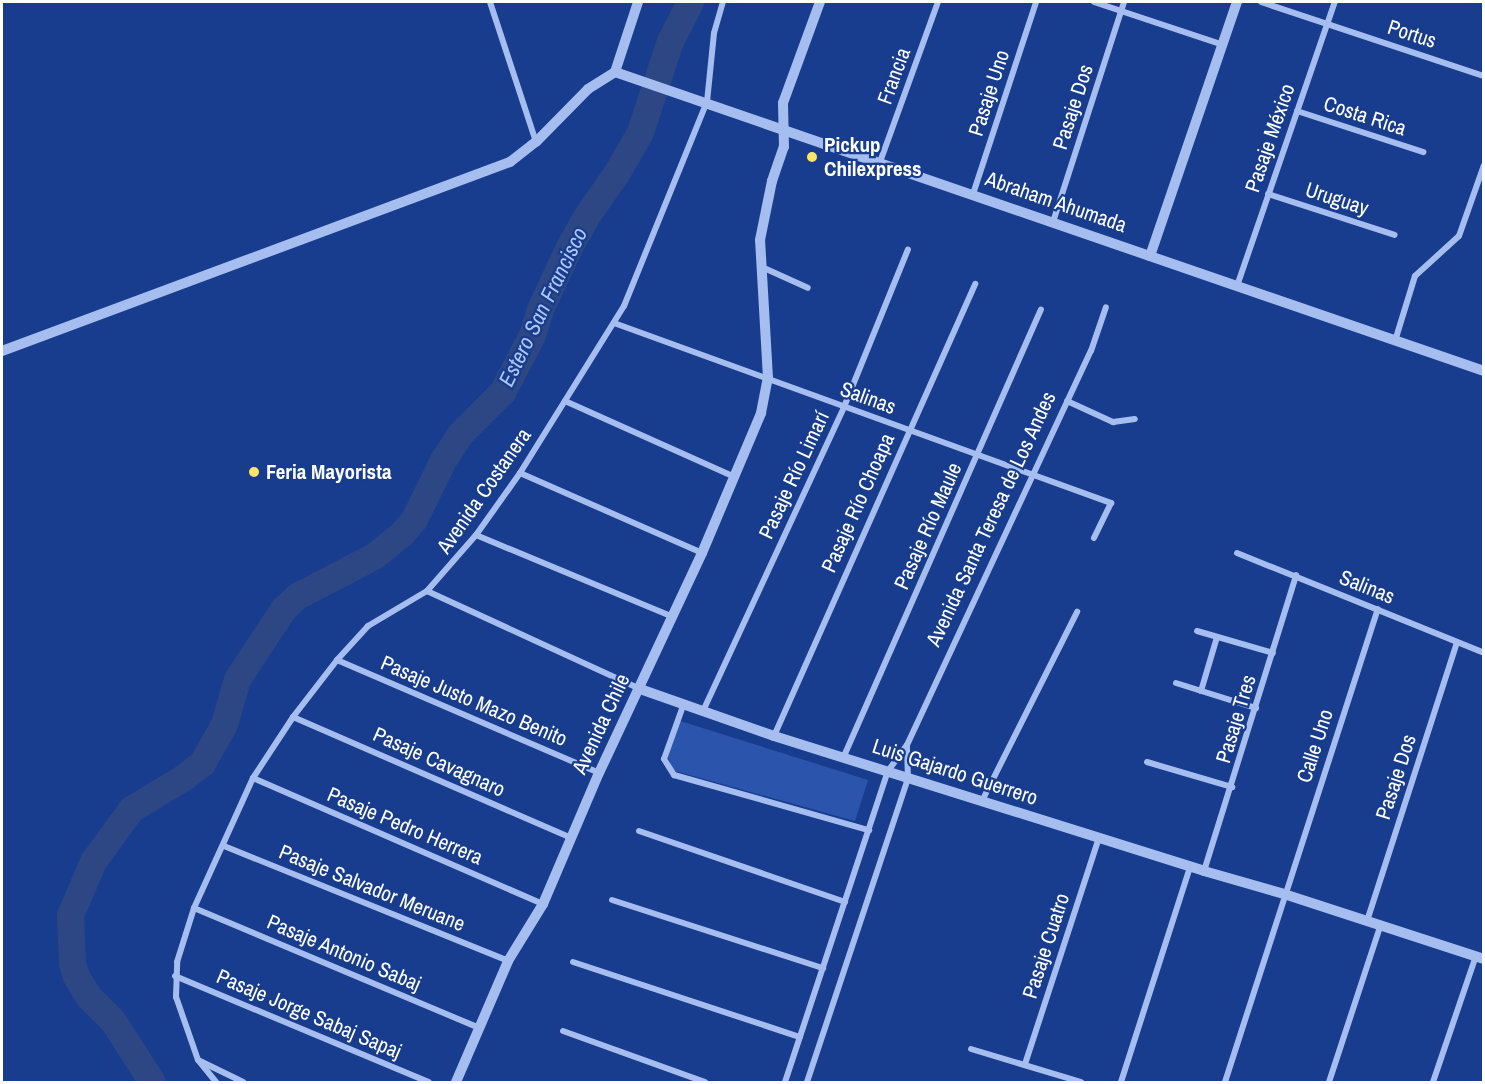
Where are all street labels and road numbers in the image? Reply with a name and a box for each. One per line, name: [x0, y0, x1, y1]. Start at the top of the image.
street label: Portus: [1384, 14, 1440, 54]
street label: Francia: [872, 44, 916, 108]
street label: Pasaje Uno: [963, 47, 1015, 139]
street label: Pasaje Dos: [1047, 61, 1099, 153]
street label: Pasaje México: [1240, 81, 1300, 195]
street label: Costa Rica: [1321, 91, 1409, 141]
street label: Abraham Ahumada: [982, 166, 1130, 238]
street label: Uruguay: [1302, 177, 1372, 221]
street label: Salinas: [837, 376, 899, 420]
street label: Avenida Santa Teresa de Los Andes: [921, 387, 1061, 651]
street label: Pasaje Río Limarí: [753, 407, 835, 543]
street label: Avenida Costanera: [431, 424, 537, 558]
street label: Pasaje Río Choapa: [816, 430, 900, 576]
street label: Pasaje Río Maule: [889, 459, 967, 593]
street label: Salinas: [1336, 565, 1398, 609]
street label: Pasaje Justo Mazo Benito: [377, 650, 571, 752]
street label: Avenida Chile: [567, 670, 635, 778]
street label: Pasaje Tres: [1211, 672, 1261, 766]
street label: Calle Uno: [1291, 706, 1339, 786]
street label: Pasaje Cavagnaro: [369, 722, 509, 802]
street label: Pasaje Dos: [1370, 731, 1422, 823]
street label: Luis Gajardo Guerrero: [869, 733, 1041, 811]
street label: Pasaje Pedro Herrera: [323, 782, 487, 870]
street label: Pasaje Salvador Meruane: [275, 839, 469, 937]
street label: Pasaje Cuatro: [1017, 890, 1075, 1002]
street label: Pasaje Antonio Sabaj: [263, 909, 425, 997]
street label: Pasaje Jorge Sabaj Sapaj: [213, 964, 405, 1064]

